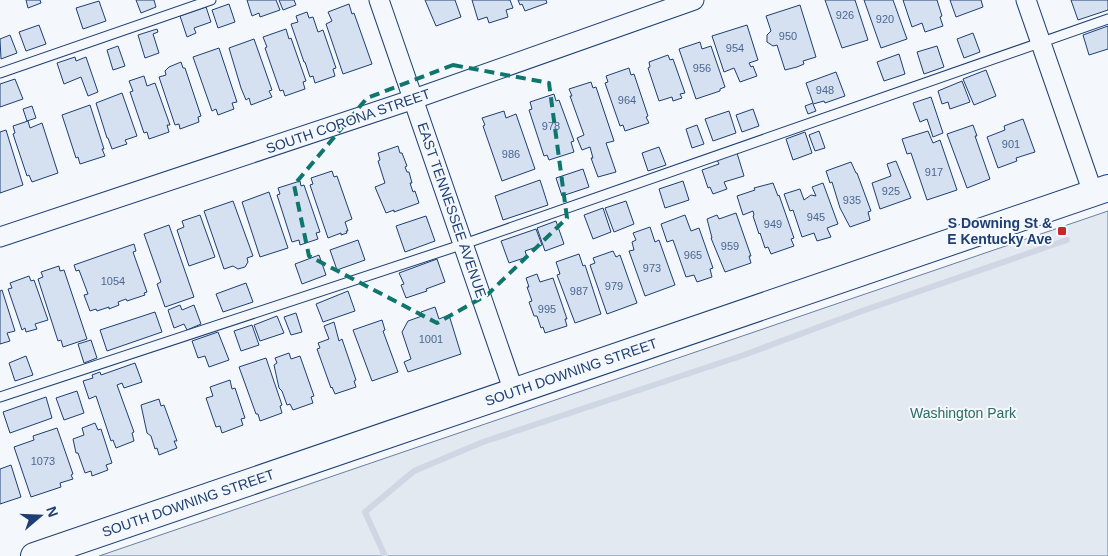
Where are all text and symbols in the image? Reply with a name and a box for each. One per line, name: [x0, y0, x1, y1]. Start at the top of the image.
house number: 926: [836, 9, 854, 21]
house number: 920: [876, 13, 894, 25]
house number: 950: [779, 30, 797, 42]
house number: 954: [726, 42, 744, 54]
house number: 956: [693, 62, 711, 74]
house number: 948: [816, 84, 834, 96]
street label: SOUTH CORONA STREET: [264, 85, 433, 157]
house number: 964: [618, 94, 636, 106]
street label: EAST TENNESSEE AVENUE: [414, 120, 490, 300]
house number: 978: [542, 120, 560, 132]
house number: 901: [1002, 138, 1020, 150]
house number: 986: [502, 148, 520, 160]
house number: 917: [925, 166, 943, 178]
house number: 925: [882, 185, 900, 197]
house number: 935: [843, 194, 861, 206]
house number: 945: [807, 211, 825, 223]
place label: S Downing St & E Kentucky Ave: [947, 215, 1052, 247]
house number: 949: [764, 218, 782, 230]
marker: S Downing St & E Kentucky Ave: [1056, 225, 1068, 237]
house number: 959: [721, 240, 739, 252]
house number: 965: [684, 249, 702, 261]
house number: 973: [643, 262, 661, 274]
house number: 1054: [101, 275, 125, 287]
house number: 979: [605, 280, 623, 292]
house number: 987: [570, 285, 588, 297]
house number: 995: [538, 303, 556, 315]
house number: 1001: [419, 333, 443, 345]
street label: SOUTH DOWNING STREET: [483, 335, 660, 409]
park label: Washington Park: [910, 405, 1017, 421]
house number: 1073: [31, 455, 55, 467]
street label: SOUTH DOWNING STREET: [100, 466, 277, 540]
north arrow: [15, 491, 65, 541]
text: N: [43, 504, 62, 519]

